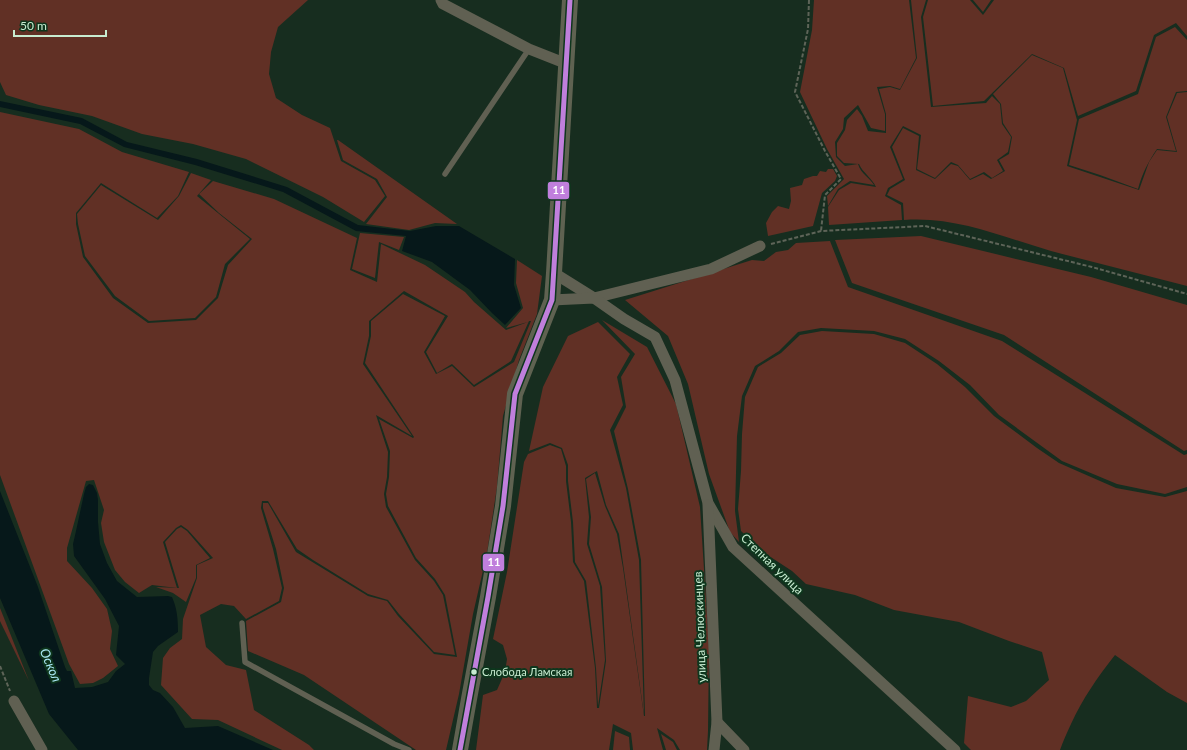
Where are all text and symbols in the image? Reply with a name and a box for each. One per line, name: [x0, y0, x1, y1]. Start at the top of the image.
scale bar: [14, 12, 106, 38]
text: 50 m: [20, 18, 47, 33]
line badge: 11: [547, 181, 570, 200]
text: 11: [553, 183, 565, 196]
street label: Степная улица: [738, 530, 807, 597]
line badge: 11: [482, 553, 505, 572]
text: 11: [488, 555, 500, 568]
street label: улица Челюскинцев: [690, 571, 709, 683]
water label: Оскол: [37, 646, 65, 684]
place label: Слобода Ламская: [482, 665, 572, 678]
marker: Слобода Ламская: [469, 667, 479, 677]

